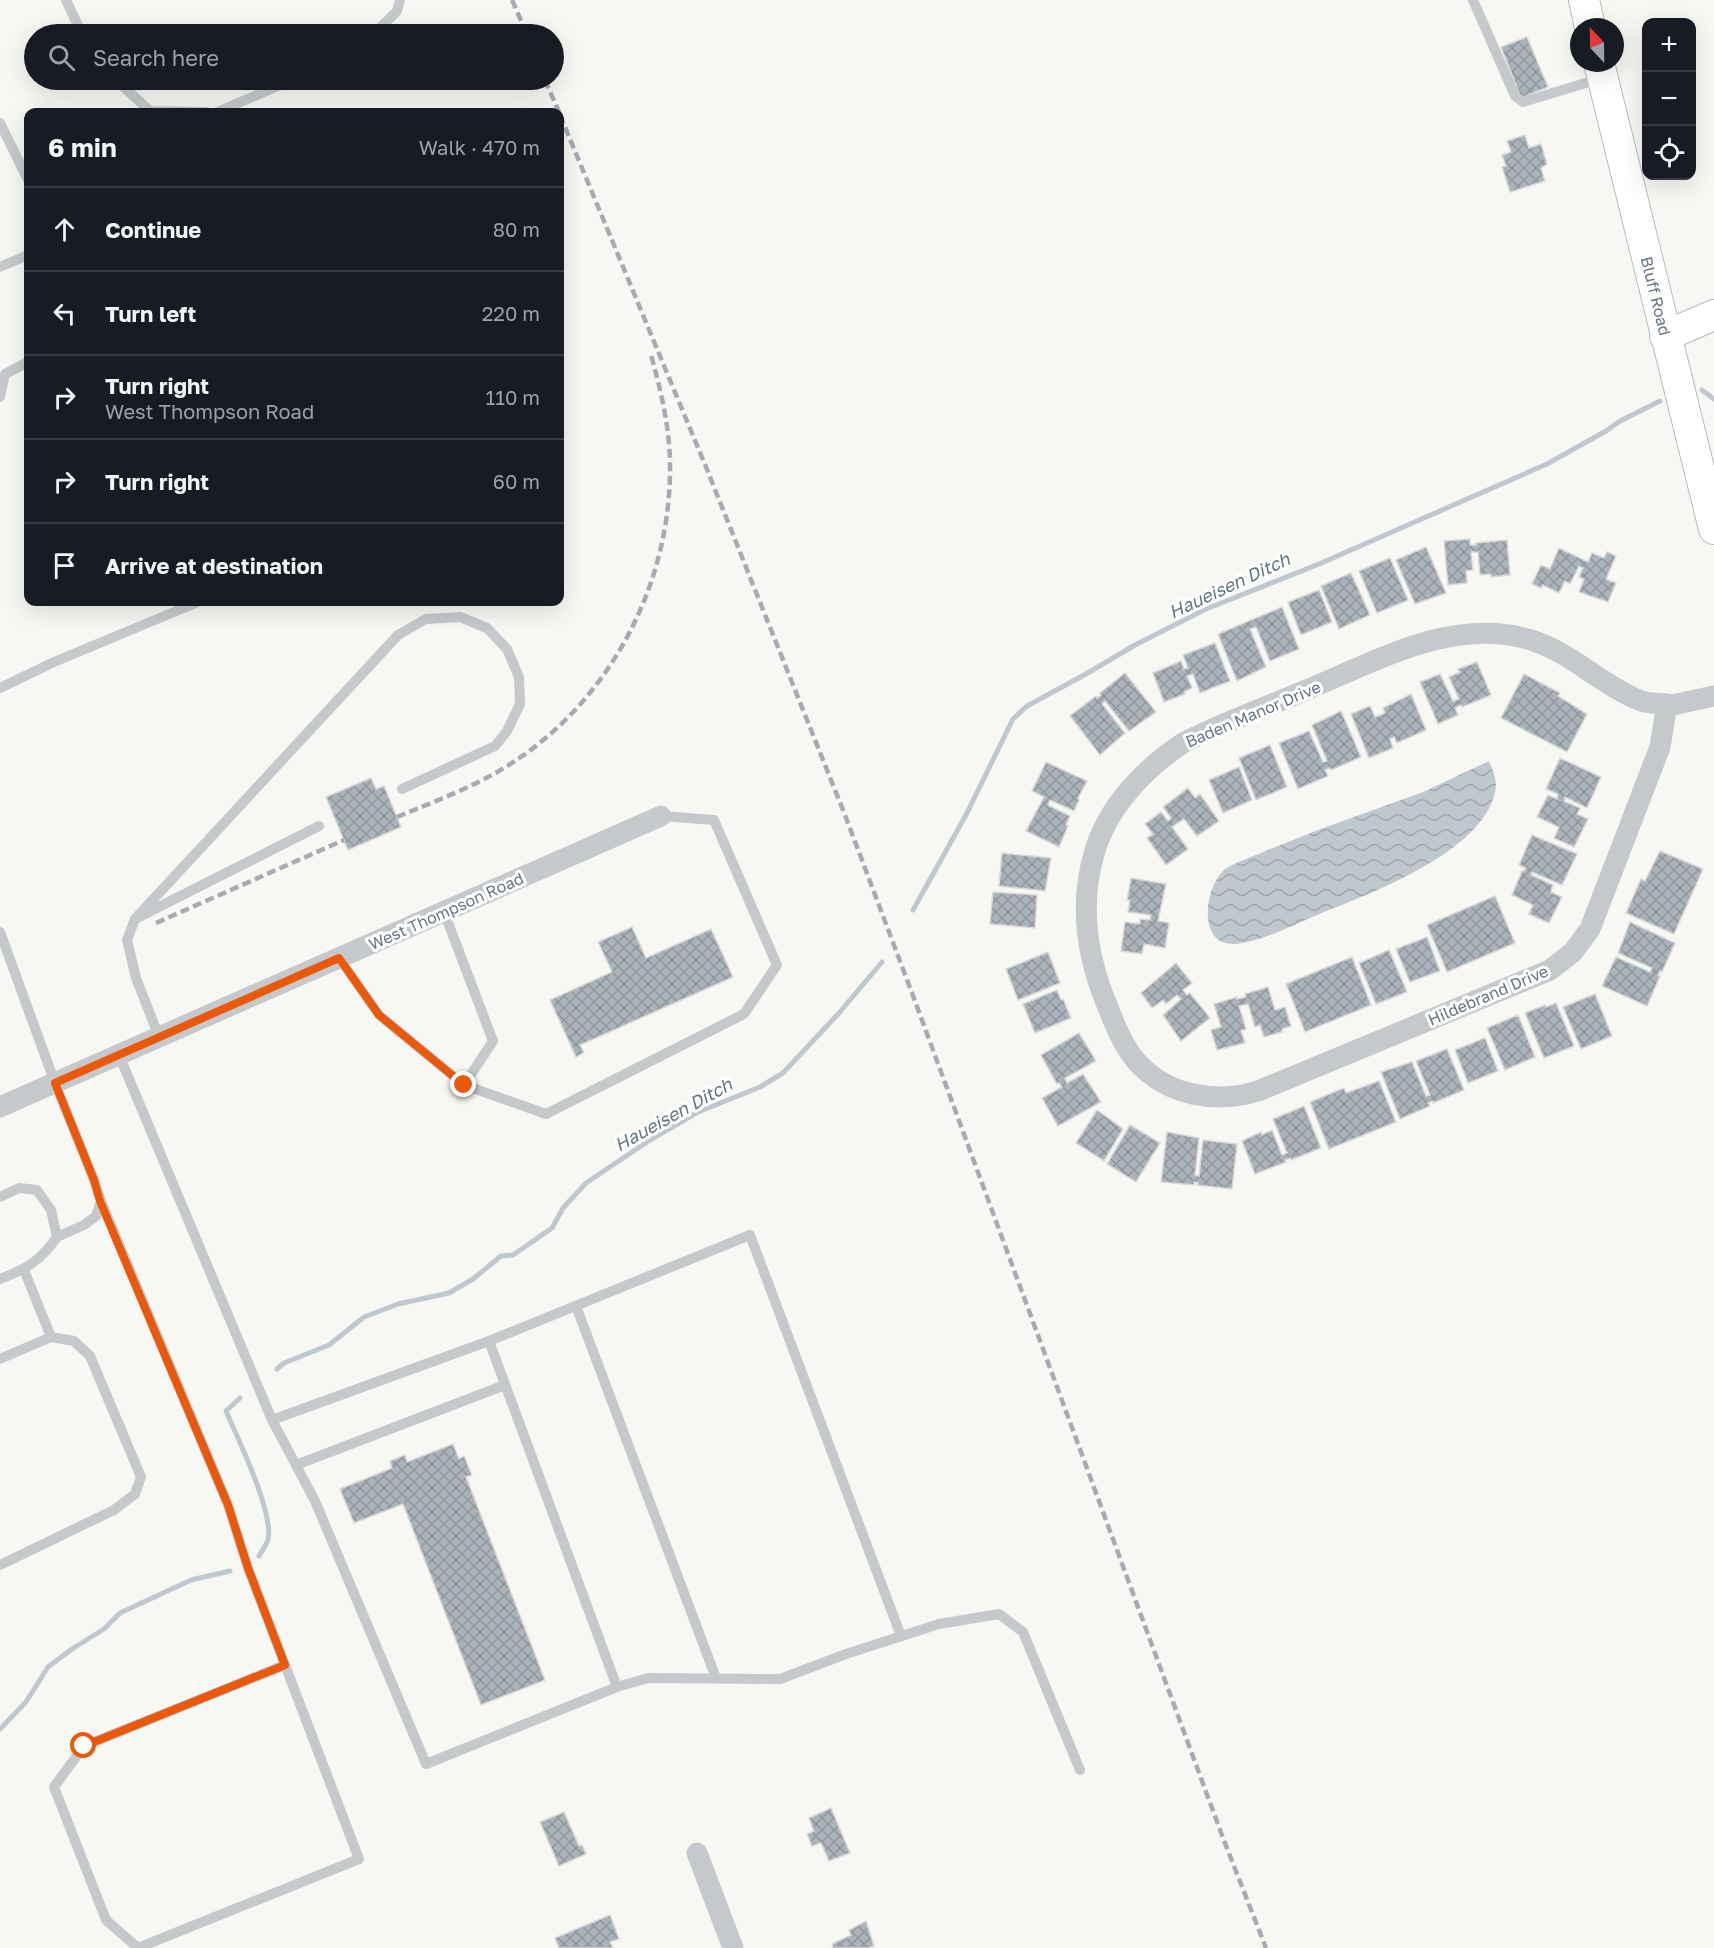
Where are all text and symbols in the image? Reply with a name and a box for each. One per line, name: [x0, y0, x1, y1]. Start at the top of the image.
north arrow: [1570, 18, 1624, 72]
map controls: [1642, 18, 1696, 180]
button: +: [1642, 18, 1696, 72]
search box: [24, 24, 564, 90]
icon: search: [45, 41, 78, 74]
text: Search here: [93, 44, 219, 71]
button: −: [1642, 72, 1696, 126]
button: locate: [1642, 126, 1696, 180]
text: 6 min: [48, 132, 117, 163]
text: Walk · 470 m: [419, 135, 540, 159]
icon: ahead: [48, 213, 81, 246]
text: Continue: [105, 216, 201, 243]
text: 80 m: [493, 217, 540, 241]
street label: Bluff Road: [1637, 254, 1675, 338]
icon: left: [48, 297, 81, 330]
text: Turn left: [105, 300, 196, 327]
text: 220 m: [482, 301, 540, 325]
text: Turn right: [105, 372, 209, 399]
icon: right: [48, 381, 81, 414]
text: 110 m: [486, 385, 540, 409]
text: West Thompson Road: [105, 399, 314, 423]
icon: right: [48, 465, 81, 498]
text: Turn right: [105, 468, 209, 495]
text: 60 m: [493, 469, 540, 493]
water label: Haueisen Ditch: [1165, 547, 1294, 623]
icon: arrive: [48, 549, 81, 582]
text: Arrive at destination: [105, 552, 323, 579]
street label: Baden Manor Drive: [1182, 676, 1324, 752]
street label: West Thompson Road: [365, 868, 527, 954]
street label: Hildebrand Drive: [1425, 961, 1551, 1029]
route end: [450, 1071, 476, 1097]
water label: Haueisen Ditch: [610, 1072, 736, 1155]
route start: [70, 1732, 96, 1758]

